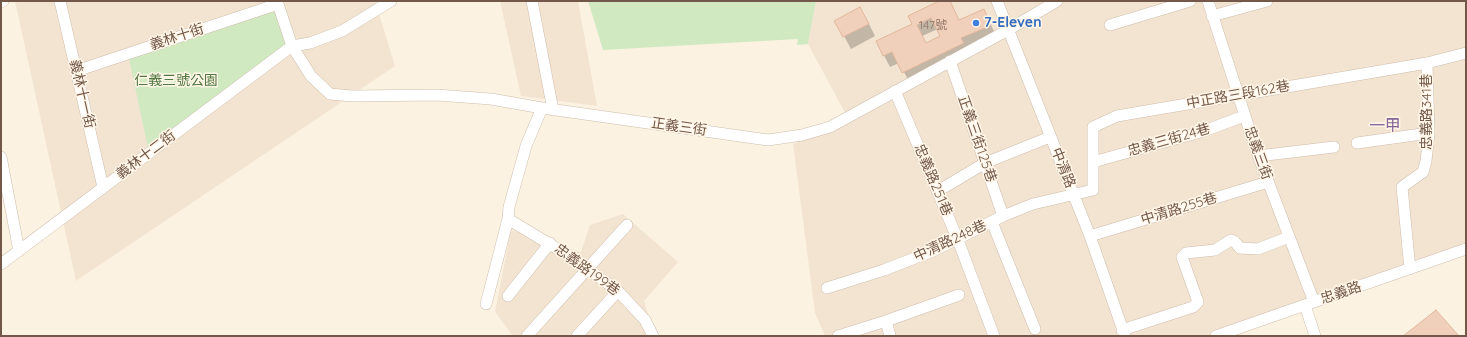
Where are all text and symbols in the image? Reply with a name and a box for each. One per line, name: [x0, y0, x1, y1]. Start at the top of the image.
place label: 7-Eleven: [984, 15, 1041, 31]
house number: 147號: [919, 18, 947, 32]
marker: 7-Eleven: [971, 18, 981, 28]
street label: 義林十街: [148, 20, 206, 54]
street label: 義林十一街: [66, 58, 98, 130]
park label: 仁義三號公園: [134, 73, 218, 89]
street label: 忠義路341巷: [1419, 74, 1435, 150]
street label: 中正路三段162巷: [1185, 78, 1291, 112]
street label: 正義三街125巷: [954, 93, 1000, 185]
street label: 正義三街: [650, 115, 708, 139]
district label: 一甲: [1369, 116, 1401, 136]
street label: 忠義三街24巷: [1126, 120, 1212, 160]
street label: 忠義三街: [1241, 124, 1275, 182]
street label: 義林十二街: [113, 127, 179, 183]
street label: 忠義路251巷: [910, 141, 956, 219]
street label: 中清路: [1047, 145, 1079, 191]
street label: 中清路255巷: [1139, 189, 1219, 229]
street label: 中清路248巷: [911, 217, 989, 265]
street label: 忠義路199巷: [551, 241, 623, 299]
street label: 忠義路: [1318, 278, 1364, 308]

